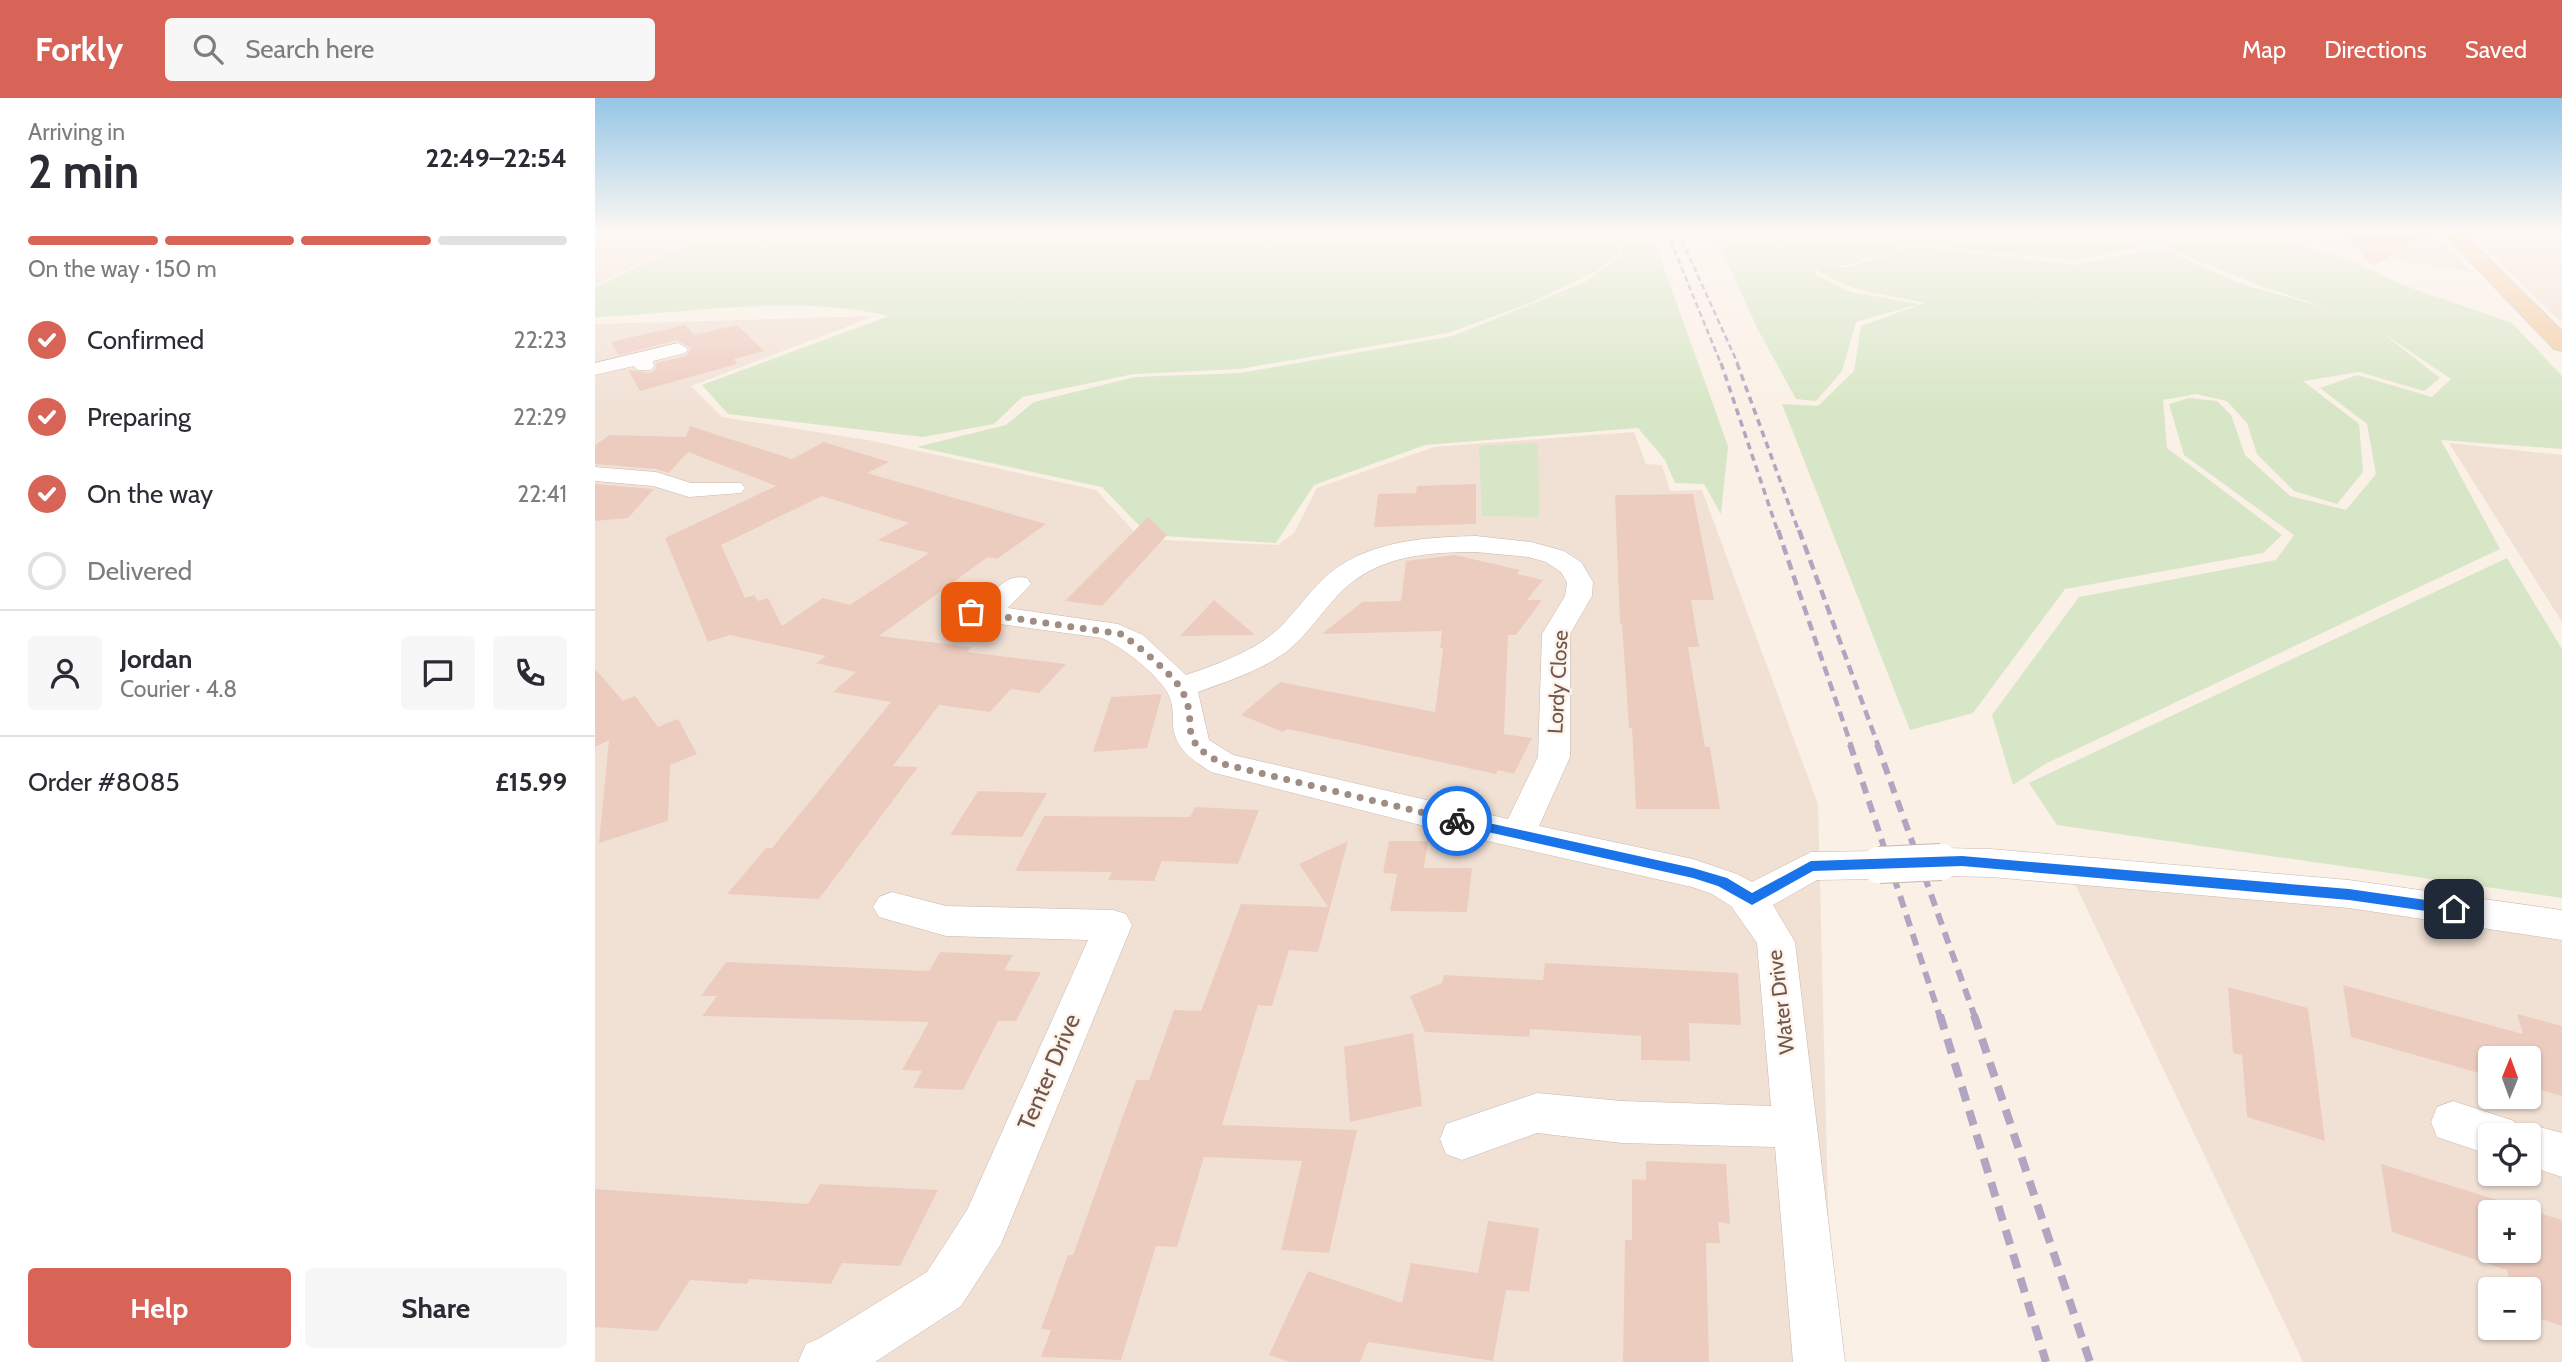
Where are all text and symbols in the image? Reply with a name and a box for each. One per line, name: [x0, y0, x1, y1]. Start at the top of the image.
search box: [165, 18, 655, 81]
text: Forkly: [35, 29, 123, 69]
icon: search: [189, 30, 227, 68]
text: Search here: [245, 33, 374, 65]
text: Map: [2242, 35, 2286, 64]
text: Directions: [2324, 35, 2427, 64]
text: Saved: [2465, 35, 2527, 64]
text: Arriving in: [28, 118, 125, 146]
text: 22:49–22:54: [425, 142, 567, 174]
text: 2 min: [28, 144, 139, 200]
text: On the way · 150 m: [28, 255, 217, 283]
icon: check: [28, 321, 66, 359]
text: Confirmed: [87, 324, 204, 356]
text: 22:23: [514, 326, 567, 354]
icon: check: [28, 398, 66, 436]
text: Preparing: [87, 401, 191, 433]
text: 22:29: [513, 403, 567, 431]
icon: check: [28, 475, 66, 513]
text: On the way: [87, 478, 213, 510]
text: 22:41: [517, 480, 567, 508]
text: Delivered: [87, 555, 192, 587]
pin: [941, 582, 1001, 642]
icon: bag: [952, 593, 990, 631]
street label: Lordy Close: [1542, 629, 1573, 735]
button: person: [28, 636, 102, 710]
button: chat: [401, 636, 475, 710]
button: phone: [493, 636, 567, 710]
text: Jordan: [120, 643, 192, 675]
text: Courier · 4.8: [120, 675, 237, 703]
text: Order #8085: [28, 766, 180, 798]
text: £15.99: [495, 766, 567, 798]
courier: [1422, 786, 1492, 856]
icon: bike: [1438, 802, 1476, 840]
pin: [2424, 879, 2484, 939]
icon: home: [2435, 890, 2473, 928]
street label: Water Drive: [1762, 948, 1799, 1056]
street label: Tenter Drive: [1011, 1009, 1086, 1134]
north arrow: [2478, 1046, 2541, 1110]
map controls: [2478, 1046, 2541, 1340]
button: locate: [2478, 1123, 2541, 1186]
button: +: [2478, 1200, 2541, 1263]
button: Help: [28, 1268, 291, 1348]
button: Share: [305, 1268, 567, 1348]
button: −: [2478, 1277, 2541, 1340]

